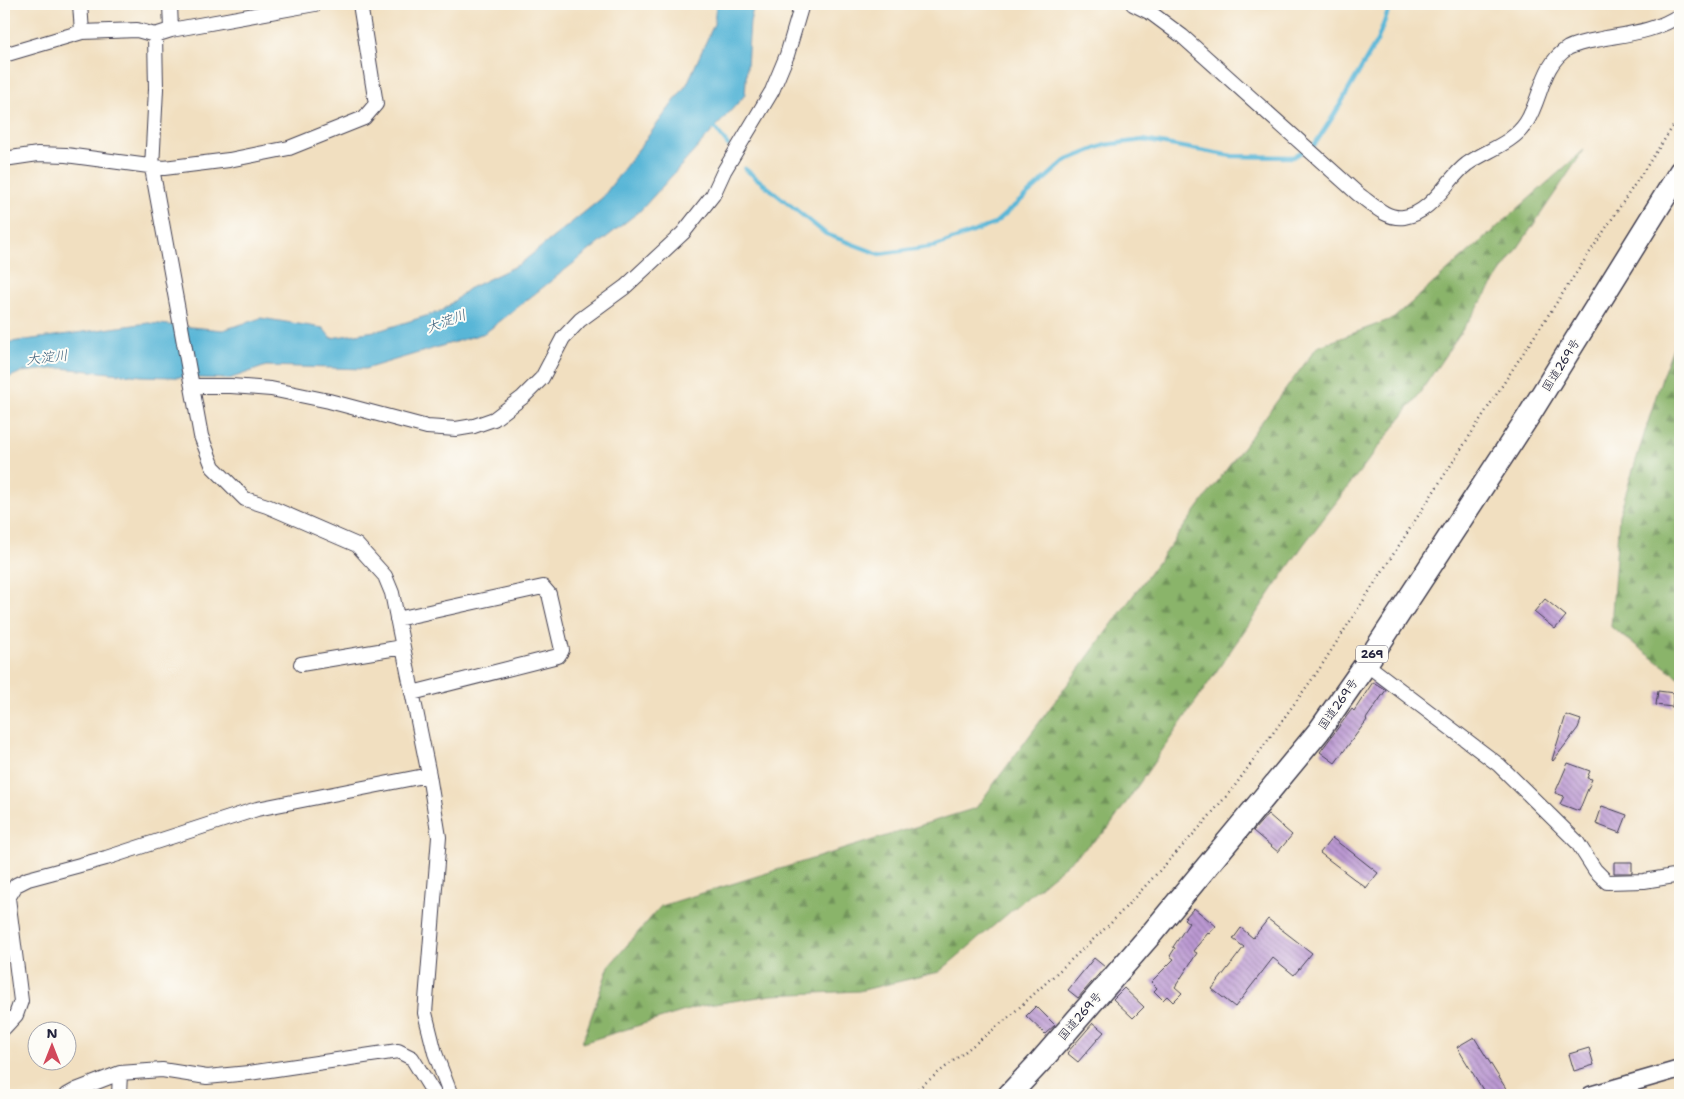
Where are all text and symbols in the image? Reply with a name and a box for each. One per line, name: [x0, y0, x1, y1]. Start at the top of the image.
water label: 大淀川: [423, 305, 469, 337]
street label: 国道269号: [1538, 335, 1584, 395]
water label: 大淀川: [25, 346, 69, 368]
road number: 269: [1356, 646, 1388, 662]
street label: 国道269号: [1314, 675, 1362, 733]
street label: 国道269号: [1054, 988, 1106, 1044]
north arrow: [28, 1022, 78, 1072]
text: N: [46, 1024, 58, 1042]

